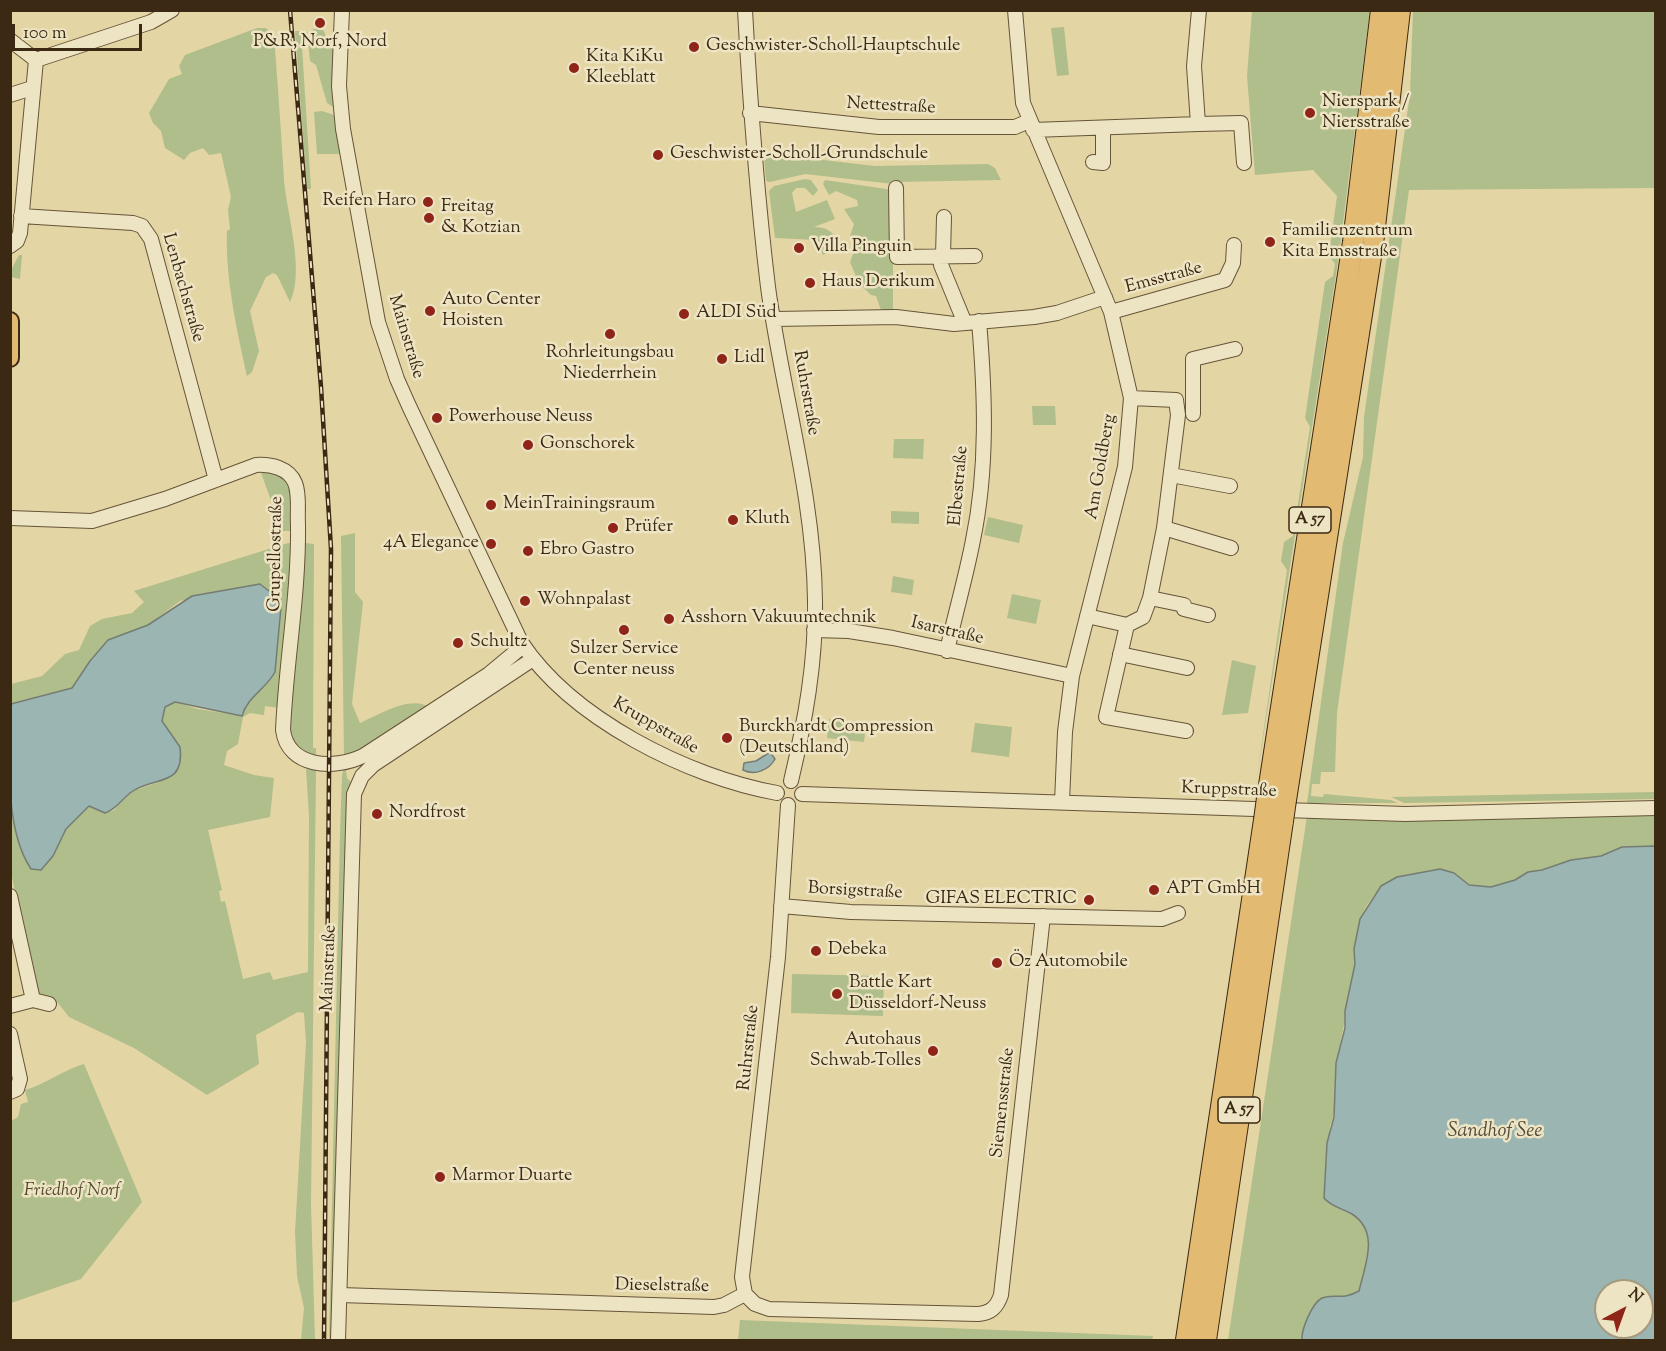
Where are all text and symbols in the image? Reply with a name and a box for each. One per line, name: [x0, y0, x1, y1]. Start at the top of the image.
scale bar: [15, 12, 146, 50]
marker: P&R, Norf, Nord: [313, 16, 327, 30]
text: 100 m: [23, 21, 67, 47]
place label: P&R, Norf, Nord: [253, 32, 387, 54]
place label: Geschwister-Scholl-Hauptschule: [706, 36, 960, 58]
marker: Geschwister-Scholl-Hauptschule: [687, 40, 701, 54]
place label: Kita KiKu Kleeblatt: [586, 47, 663, 90]
marker: Kita KiKu Kleeblatt: [567, 61, 581, 75]
place label: Nierspark / Niersstraße: [1322, 92, 1410, 134]
street label: Nettestraße: [846, 94, 936, 120]
marker: Nierspark / Niersstraße: [1303, 106, 1317, 120]
place label: Geschwister-Scholl-Grundschule: [670, 144, 928, 166]
marker: Geschwister-Scholl-Grundschule: [651, 148, 665, 162]
place label: Reifen Haro: [323, 191, 416, 213]
marker: Reifen Haro: [421, 195, 435, 209]
place label: Freitag & Kotzian: [441, 197, 521, 240]
marker: Freitag & Kotzian: [422, 211, 436, 225]
place label: Familienzentrum Kita Emsstraße: [1282, 221, 1413, 264]
street label: Lenbachstraße: [156, 231, 208, 345]
marker: Familienzentrum Kita Emsstraße: [1263, 235, 1277, 249]
place label: Villa Pinguin: [811, 237, 912, 259]
marker: Villa Pinguin: [792, 241, 806, 255]
street label: Emsstraße: [1123, 258, 1205, 300]
place label: Haus Derikum: [822, 272, 935, 294]
marker: Haus Derikum: [803, 276, 817, 290]
place label: Auto Center Hoisten: [442, 290, 540, 332]
street label: Mainstraße: [382, 292, 428, 382]
place label: ALDI Süd: [696, 303, 777, 325]
marker: Auto Center Hoisten: [423, 304, 437, 318]
marker: ALDI Süd: [677, 307, 691, 321]
marker: Rohrleitungsbau Niederrhein: [603, 327, 617, 341]
place label: Rohrleitungsbau Niederrhein: [546, 343, 674, 386]
place label: Lidl: [734, 348, 765, 370]
street label: Ruhrstraße: [787, 349, 823, 437]
marker: Lidl: [715, 352, 729, 366]
place label: Powerhouse Neuss: [449, 407, 593, 429]
marker: Powerhouse Neuss: [430, 411, 444, 425]
street label: Am Goldberg: [1082, 413, 1122, 521]
place label: Gonschorek: [540, 434, 635, 456]
marker: Gonschorek: [521, 438, 535, 452]
street label: Elbestraße: [946, 445, 974, 527]
place label: MeinTrainingsraum: [503, 494, 655, 516]
street label: Grupellostraße: [265, 496, 289, 612]
marker: MeinTrainingsraum: [484, 498, 498, 512]
road number: A 57: [1289, 507, 1331, 533]
place label: Kluth: [745, 509, 790, 531]
marker: Kluth: [726, 513, 740, 527]
place label: Prüfer: [625, 517, 673, 539]
marker: Prüfer: [606, 521, 620, 535]
place label: 4A Elegance: [383, 533, 479, 555]
marker: 4A Elegance: [484, 537, 498, 551]
place label: Ebro Gastro: [540, 540, 634, 562]
marker: Ebro Gastro: [521, 544, 535, 558]
place label: Wohnpalast: [537, 590, 631, 612]
marker: Wohnpalast: [518, 594, 532, 608]
place label: Asshorn Vakuumtechnik: [681, 608, 877, 630]
marker: Asshorn Vakuumtechnik: [662, 612, 676, 626]
street label: Isarstraße: [909, 613, 985, 651]
marker: Sulzer Service Center neuss: [617, 623, 631, 637]
place label: Schultz: [470, 632, 527, 654]
marker: Schultz: [451, 636, 465, 650]
place label: Sulzer Service Center neuss: [570, 639, 678, 682]
street label: Kruppstraße: [608, 694, 702, 760]
place label: Burckhardt Compression (Deutschland): [739, 717, 934, 760]
marker: Burckhardt Compression (Deutschland): [720, 731, 734, 745]
street label: Kruppstraße: [1181, 779, 1277, 803]
place label: Nordfrost: [389, 803, 466, 825]
marker: Nordfrost: [370, 807, 384, 821]
street label: Borsigstraße: [807, 879, 903, 905]
place label: APT GmbH: [1166, 879, 1261, 901]
marker: APT GmbH: [1147, 883, 1161, 897]
place label: GIFAS ELECTRIC: [925, 889, 1077, 911]
marker: GIFAS ELECTRIC: [1082, 893, 1096, 907]
street label: Mainstraße: [318, 924, 342, 1012]
place label: Debeka: [828, 940, 887, 962]
marker: Debeka: [809, 944, 823, 958]
place label: Öz Automobile: [1009, 952, 1128, 974]
marker: Öz Automobile: [990, 956, 1004, 970]
place label: Battle Kart Düsseldorf-Neuss: [849, 973, 986, 1016]
marker: Battle Kart Düsseldorf-Neuss: [830, 987, 844, 1001]
street label: Ruhrstraße: [735, 1004, 765, 1092]
place label: Autohaus Schwab-Tolles: [810, 1030, 921, 1072]
marker: Autohaus Schwab-Tolles: [926, 1044, 940, 1058]
street label: Siemensstraße: [987, 1047, 1021, 1159]
road number: A 57: [1218, 1097, 1260, 1123]
water label: Sandhof See: [1448, 1121, 1542, 1145]
place label: Marmor Duarte: [452, 1166, 572, 1188]
marker: Marmor Duarte: [433, 1170, 447, 1184]
park label: Friedhof Norf: [24, 1181, 120, 1203]
street label: Dieselstraße: [615, 1275, 709, 1299]
north arrow: [1594, 1279, 1654, 1339]
text: N: [1622, 1284, 1647, 1309]

